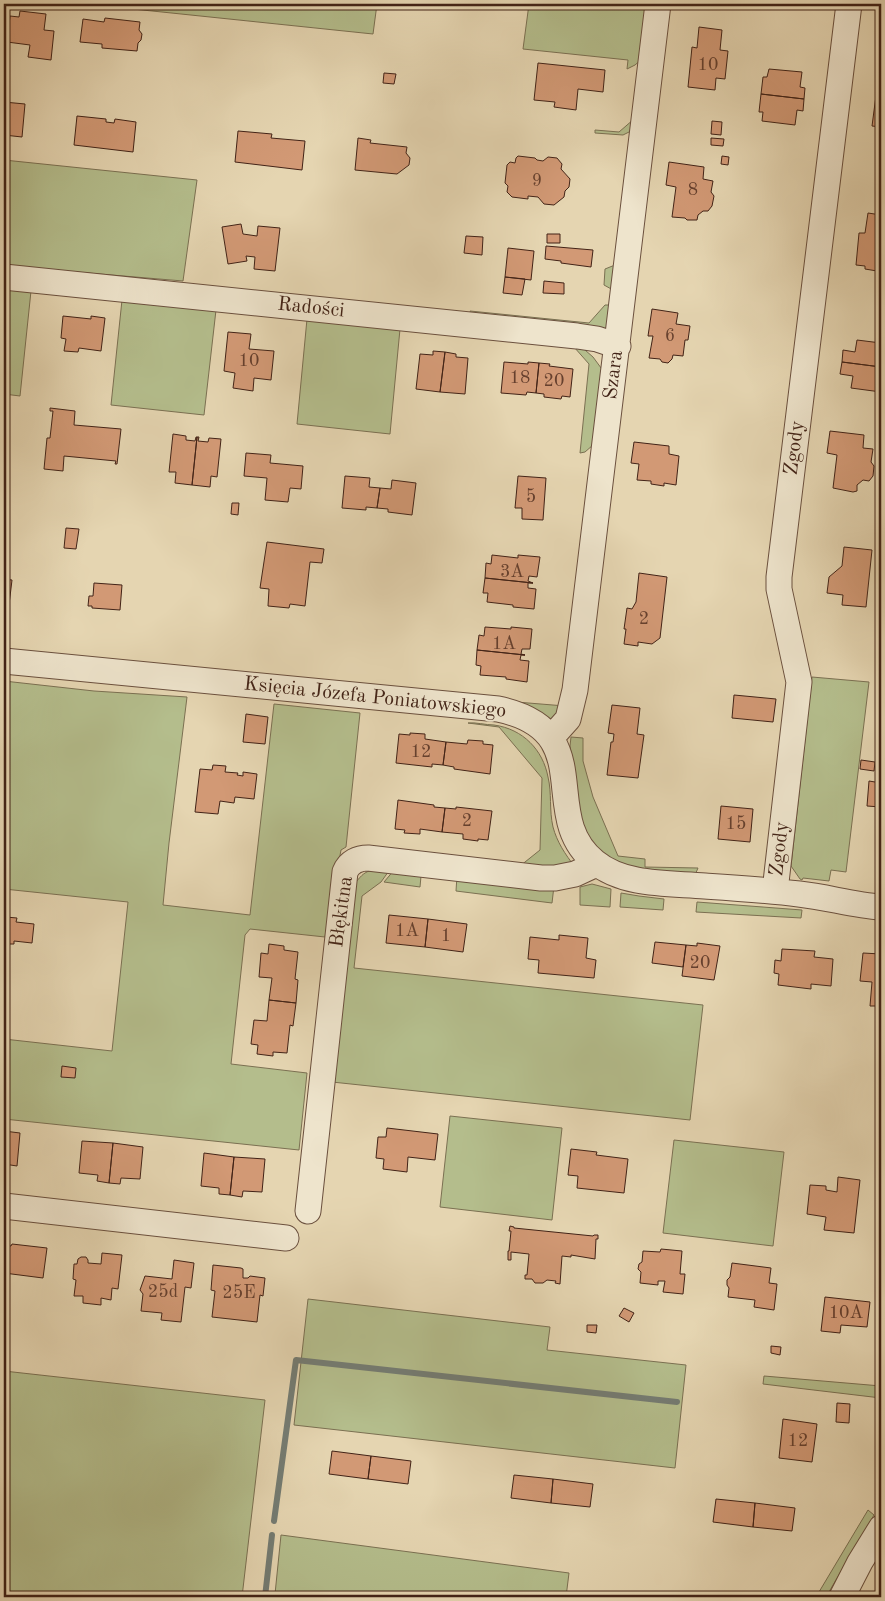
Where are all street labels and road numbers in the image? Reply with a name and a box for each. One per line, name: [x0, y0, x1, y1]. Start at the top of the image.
street label: Radości: [276, 295, 346, 321]
street label: Szara: [601, 349, 627, 401]
street label: Zgody: [782, 419, 808, 476]
street label: Księcia Józefa Poniatowskiego: [243, 674, 507, 722]
street label: Zgody: [767, 820, 793, 877]
street label: Błękitna: [327, 875, 357, 949]

